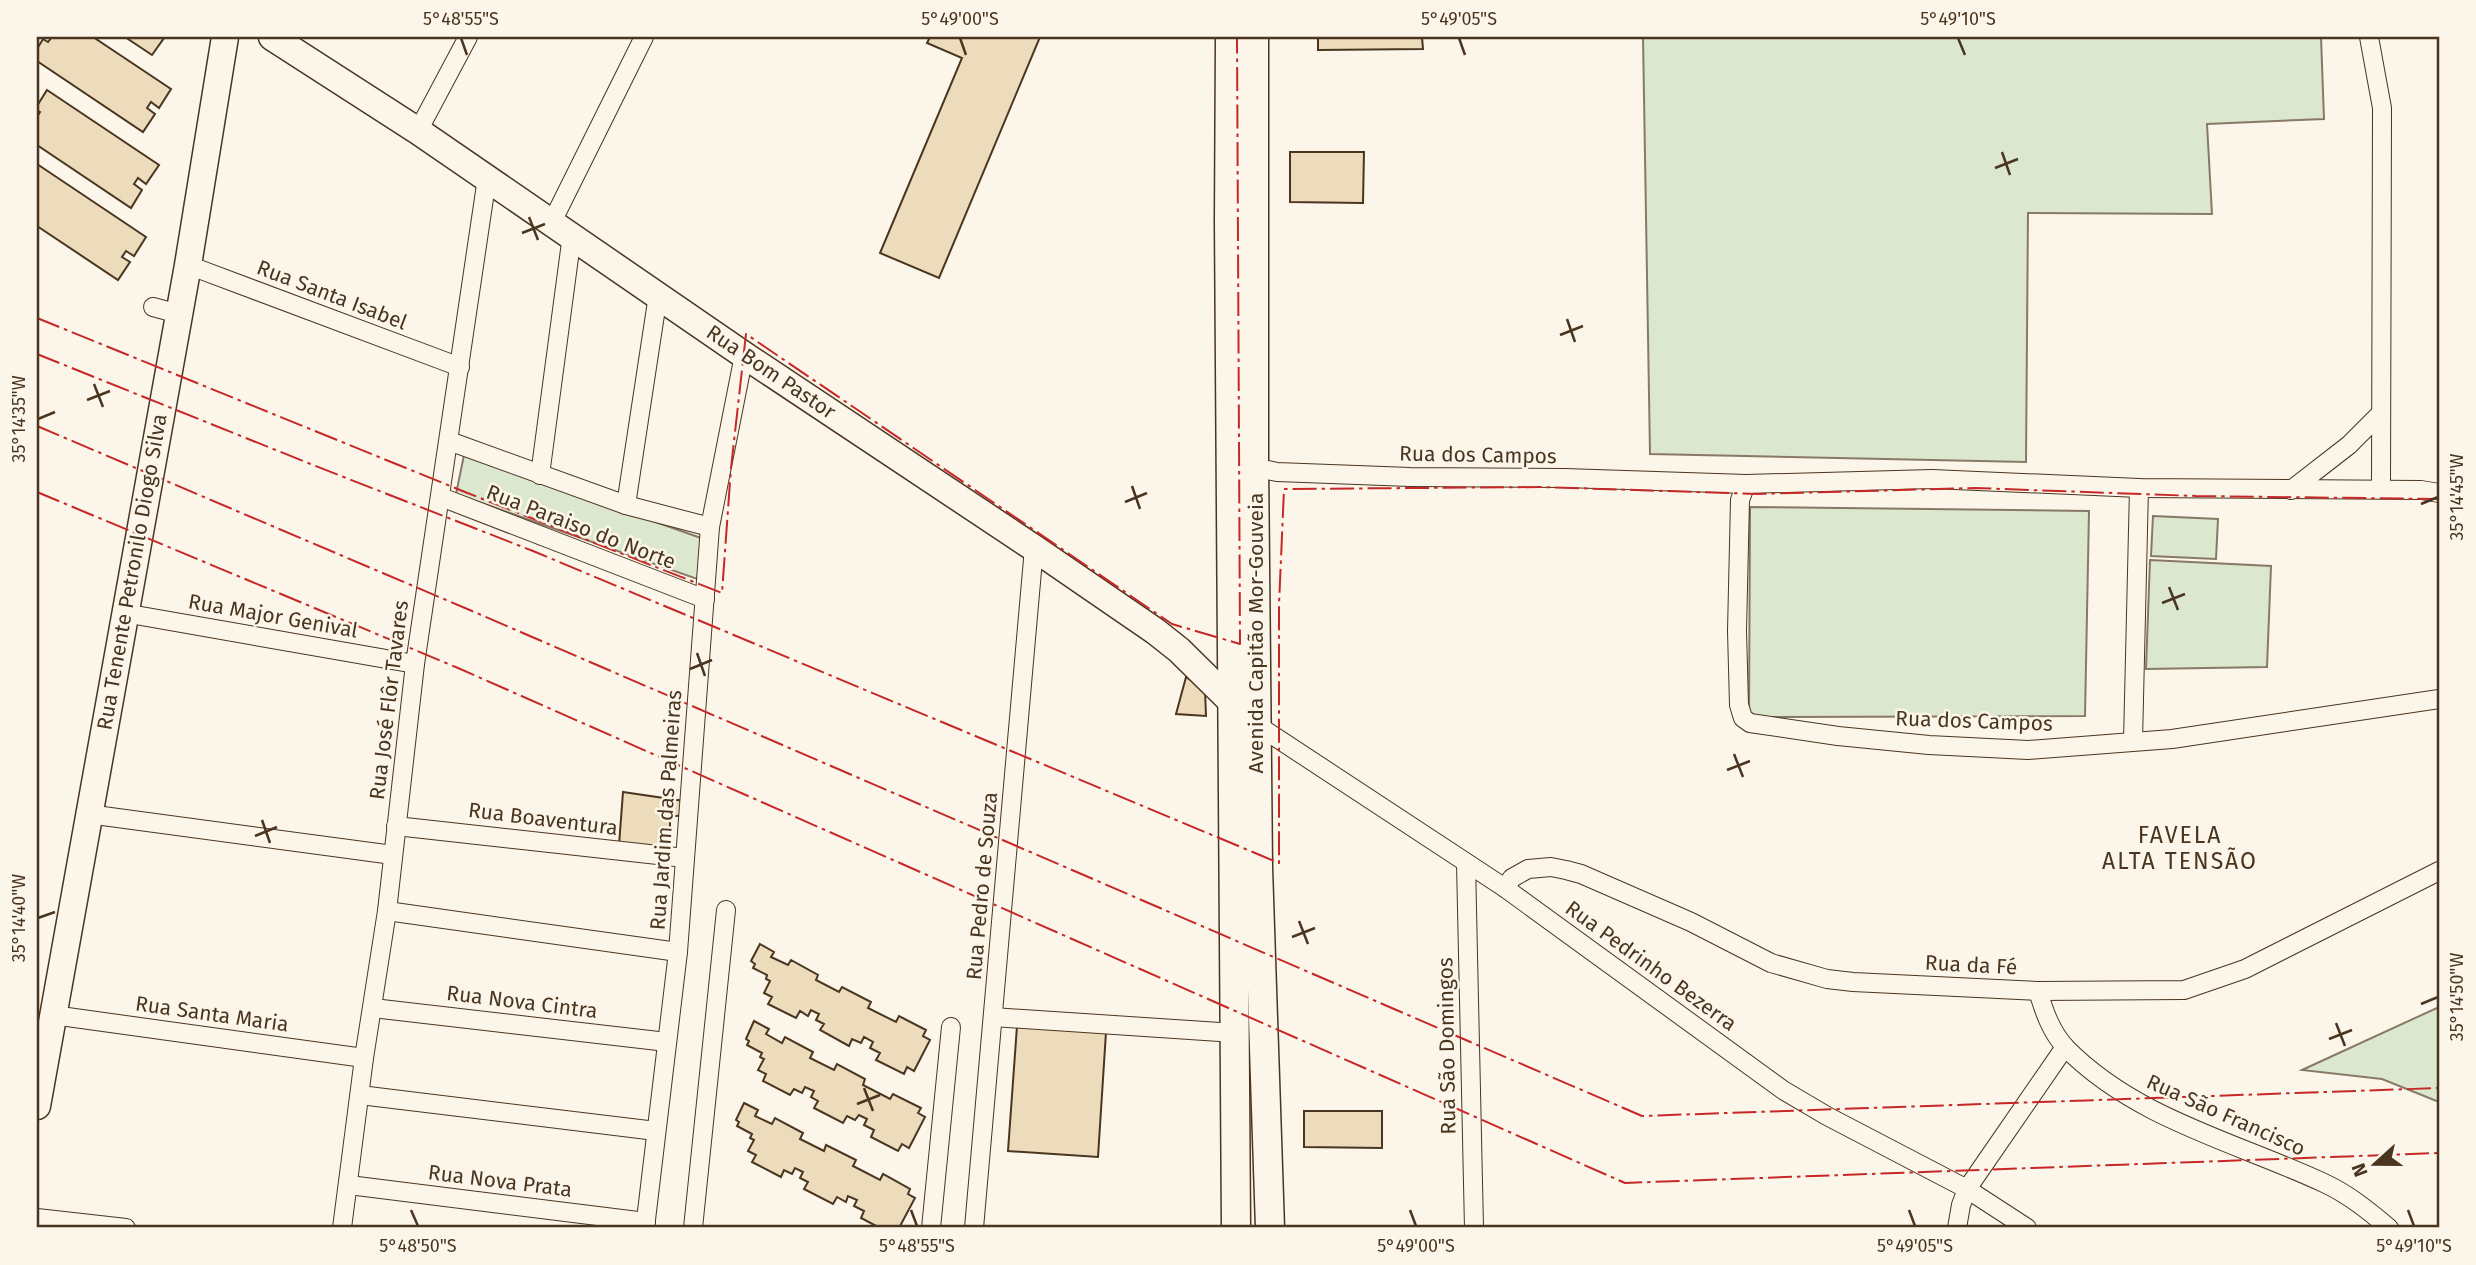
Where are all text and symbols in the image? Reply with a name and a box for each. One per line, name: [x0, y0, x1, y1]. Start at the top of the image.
text: 5°48'55"S: [423, 8, 499, 30]
text: 5°49'00"S: [921, 8, 999, 30]
text: 5°49'05"S: [1421, 8, 1497, 30]
text: 5°49'10"S: [1920, 8, 1996, 30]
street label: Rua Santa Isabel: [253, 254, 411, 336]
street label: Rua Bom Pastor: [701, 319, 841, 425]
text: 35°14'35"W: [8, 375, 30, 463]
street label: Rua Tenente Petronilo Diogo Silva: [91, 412, 173, 732]
street label: Rua dos Campos: [1399, 441, 1557, 469]
text: 35°14'45"W: [2446, 453, 2468, 540]
street label: Rua Paraiso do Norte: [483, 479, 679, 575]
street label: Avenida Capitão Mor-Gouveia: [1243, 493, 1269, 773]
street label: Rua Major Genival: [186, 588, 360, 644]
street label: Rua José Flôr Tavares: [364, 599, 414, 801]
street label: Rua Jardim das Palmeiras: [645, 689, 687, 931]
street label: Rua dos Campos: [1895, 705, 2053, 737]
street label: Rua Pedro de Souza: [961, 791, 1003, 981]
street label: Rua Boaventura: [467, 797, 619, 841]
district label: FAVELA ALTA TENSÃO: [2102, 821, 2258, 875]
text: 35°14'40"W: [8, 874, 30, 962]
street label: Rua Pedrinho Bezerra: [1560, 895, 1742, 1037]
street label: Rua da Fé: [1924, 950, 2018, 980]
text: 35°14'50"W: [2446, 953, 2468, 1041]
street label: Rua São Domingos: [1432, 957, 1462, 1135]
street label: Rua Nova Cintra: [445, 980, 599, 1024]
street label: Rua Santa Maria: [134, 990, 290, 1038]
street label: Rua São Francisco: [2143, 1068, 2309, 1162]
north arrow: [2340, 1128, 2410, 1198]
street label: Rua Nova Prata: [427, 1159, 573, 1203]
text: N: [2347, 1160, 2373, 1180]
text: 5°48'50"S: [379, 1235, 457, 1257]
text: 5°48'55"S: [879, 1235, 955, 1257]
text: 5°49'00"S: [1377, 1235, 1455, 1257]
text: 5°49'05"S: [1877, 1235, 1953, 1257]
text: 5°49'10"S: [2376, 1235, 2452, 1257]

